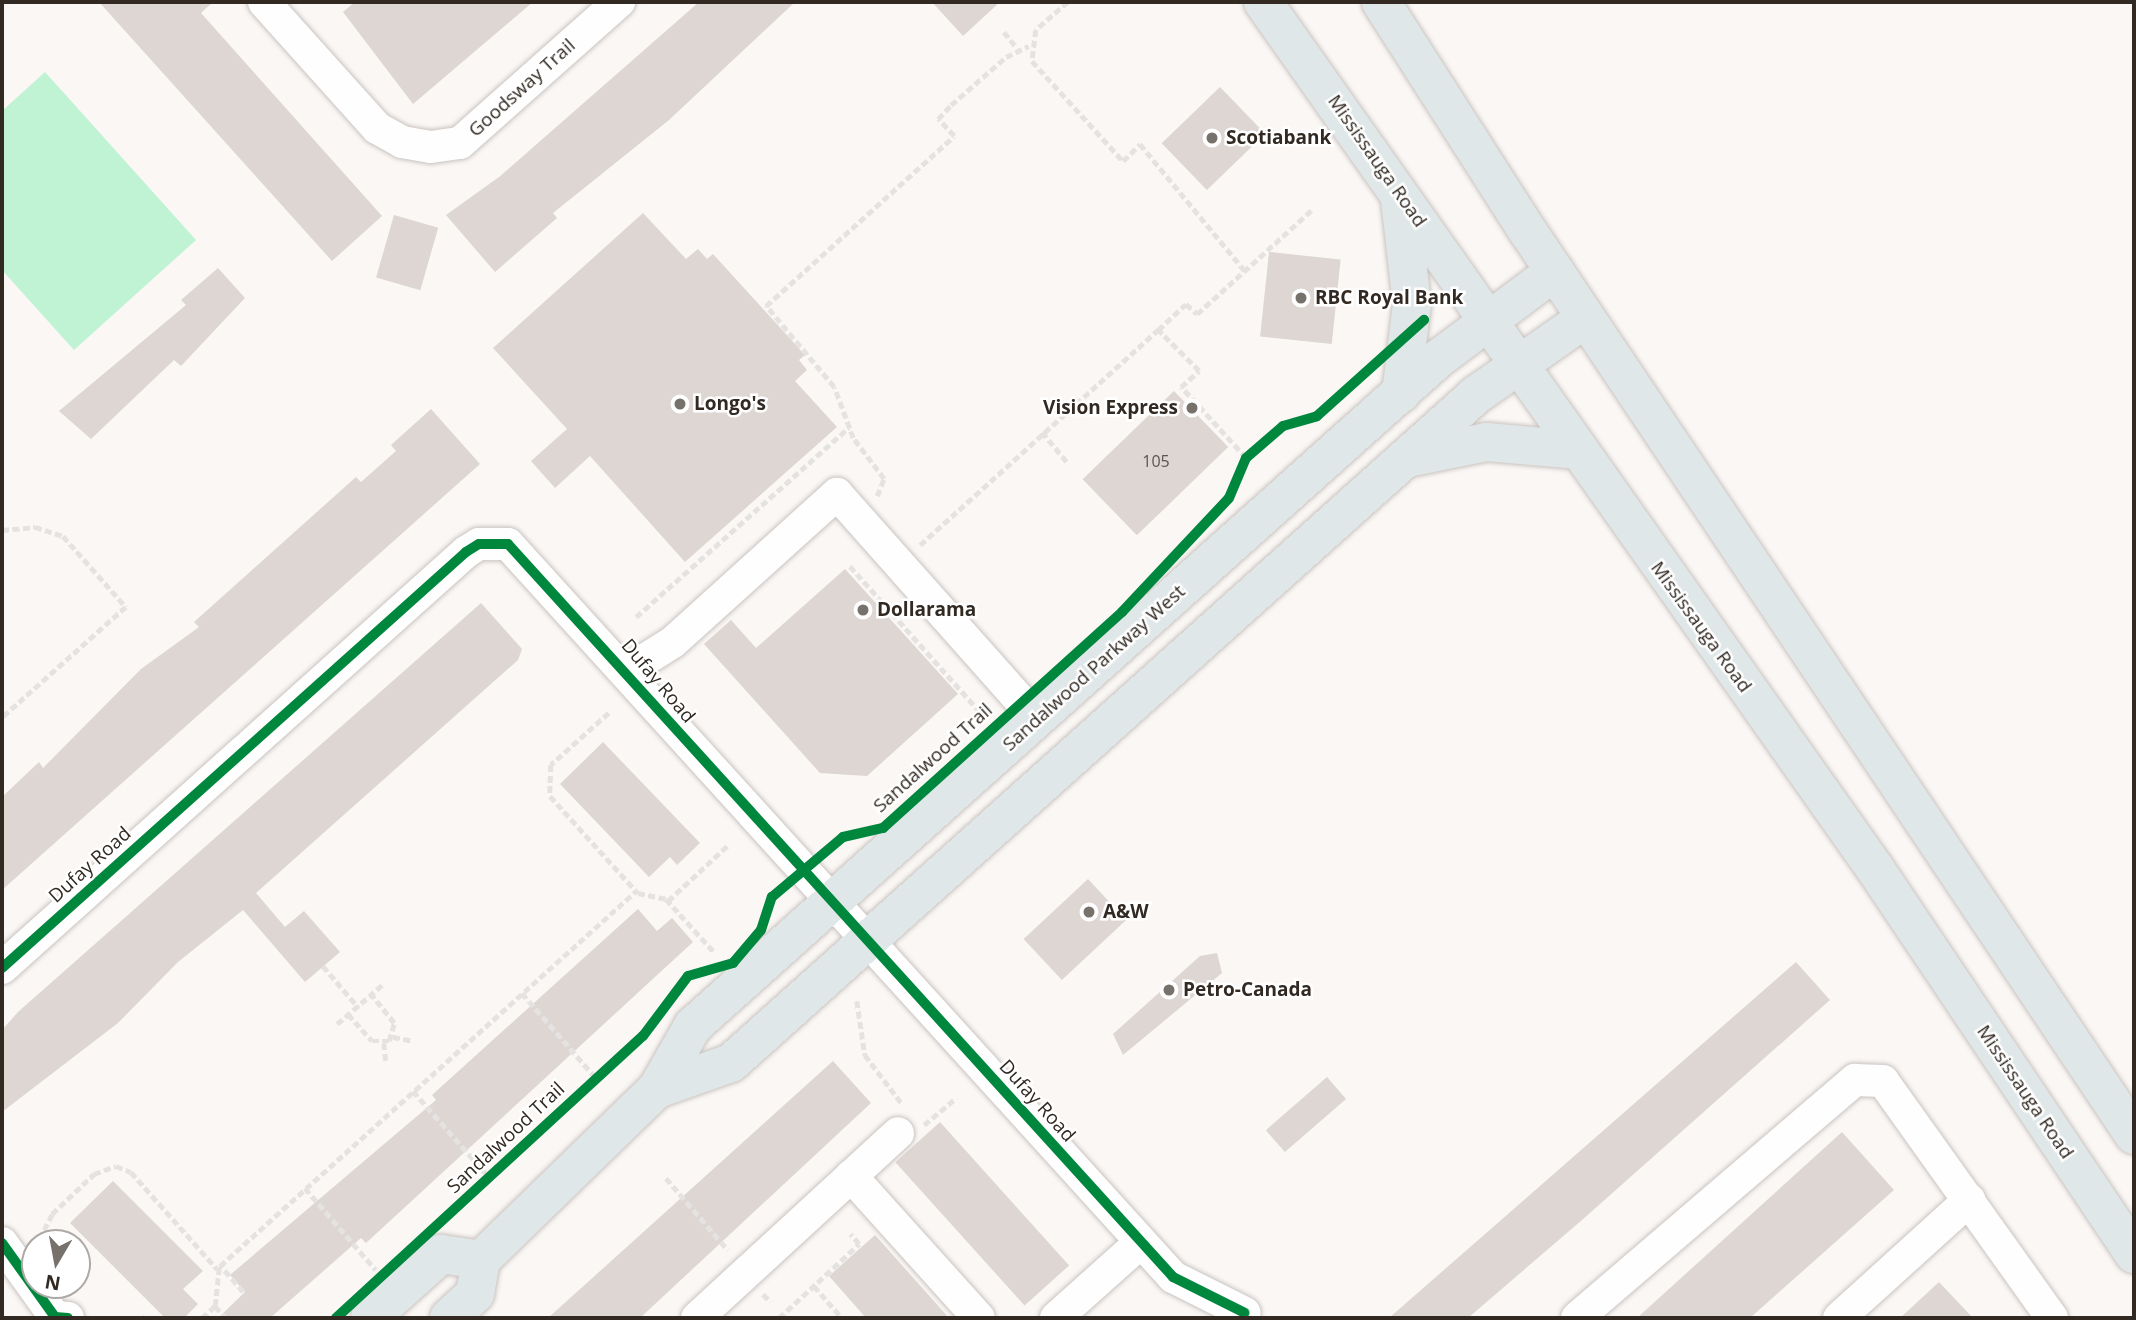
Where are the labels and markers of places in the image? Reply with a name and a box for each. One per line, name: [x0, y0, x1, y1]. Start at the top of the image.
place label: Scotiabank: [1226, 127, 1331, 149]
marker: Scotiabank: [1204, 130, 1220, 146]
place label: RBC Royal Bank: [1315, 287, 1463, 309]
marker: RBC Royal Bank: [1293, 290, 1309, 306]
place label: Longo's: [694, 393, 766, 415]
marker: Longo's: [672, 396, 688, 412]
place label: Vision Express: [1043, 397, 1178, 419]
marker: Vision Express: [1184, 400, 1200, 416]
place label: Dollarama: [877, 599, 976, 621]
marker: Dollarama: [855, 602, 871, 618]
place label: A&W: [1103, 901, 1149, 923]
marker: A&W: [1081, 904, 1097, 920]
place label: Petro-Canada: [1183, 979, 1312, 1001]
marker: Petro-Canada: [1161, 982, 1177, 998]

